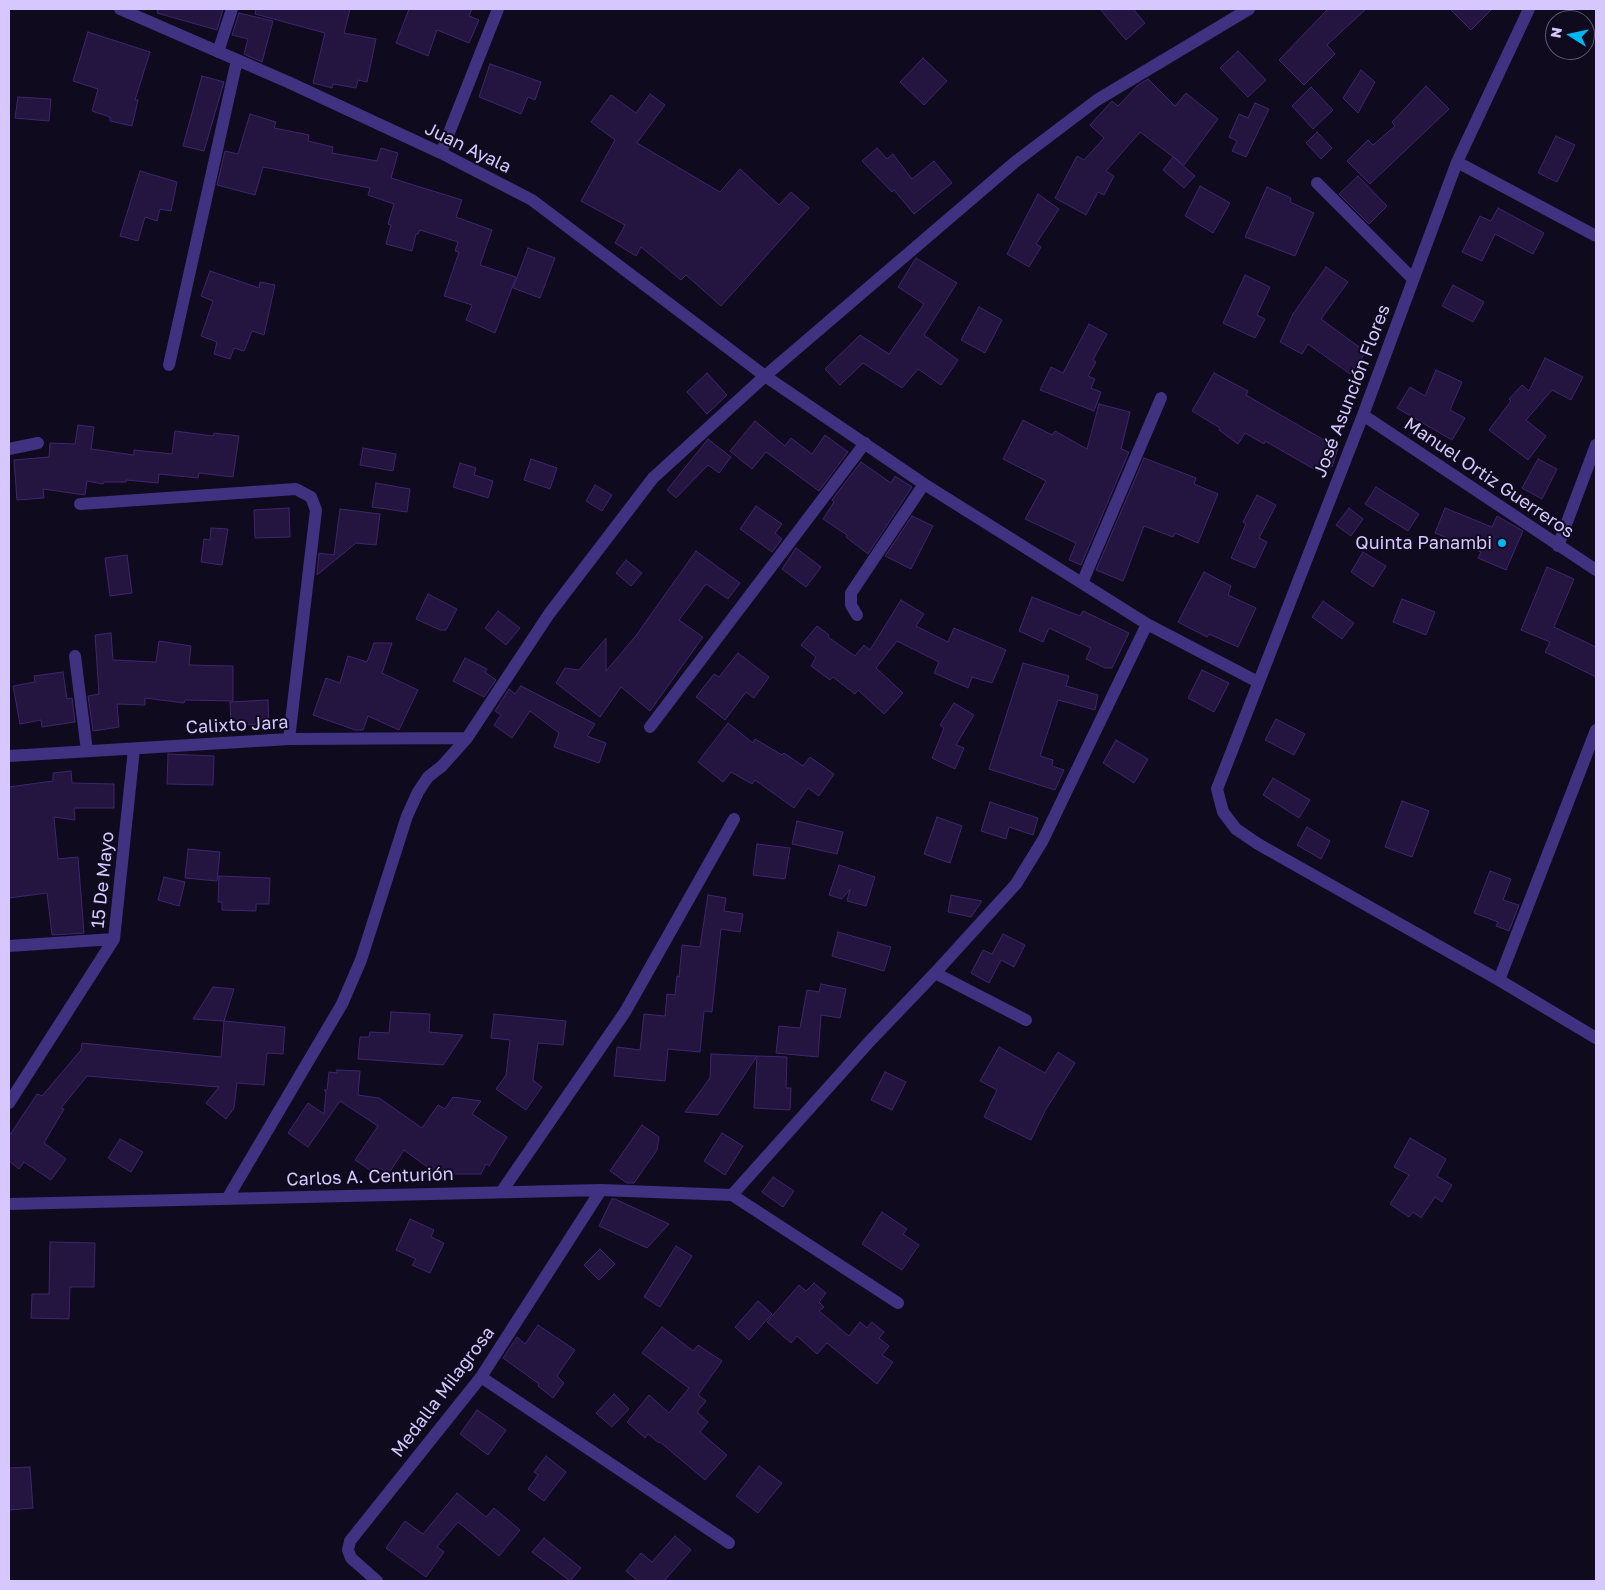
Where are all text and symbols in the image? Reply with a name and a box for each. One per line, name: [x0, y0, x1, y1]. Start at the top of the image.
north arrow: [1545, 10, 1595, 60]
text: N: [1546, 26, 1565, 39]
street label: Juan Ayala: [421, 118, 515, 178]
street label: José Asunción Flores: [1309, 301, 1395, 481]
street label: Manuel Ortiz Guerreros: [1400, 413, 1578, 543]
place label: Quinta Panambi: [1355, 532, 1492, 554]
marker: Quinta Panambi: [1496, 537, 1508, 549]
street label: Calixto Jara: [185, 712, 289, 738]
street label: 15 De Mayo: [87, 831, 119, 929]
street label: Carlos A. Centurión: [286, 1163, 454, 1191]
street label: Medalla Milagrosa: [387, 1322, 499, 1462]

